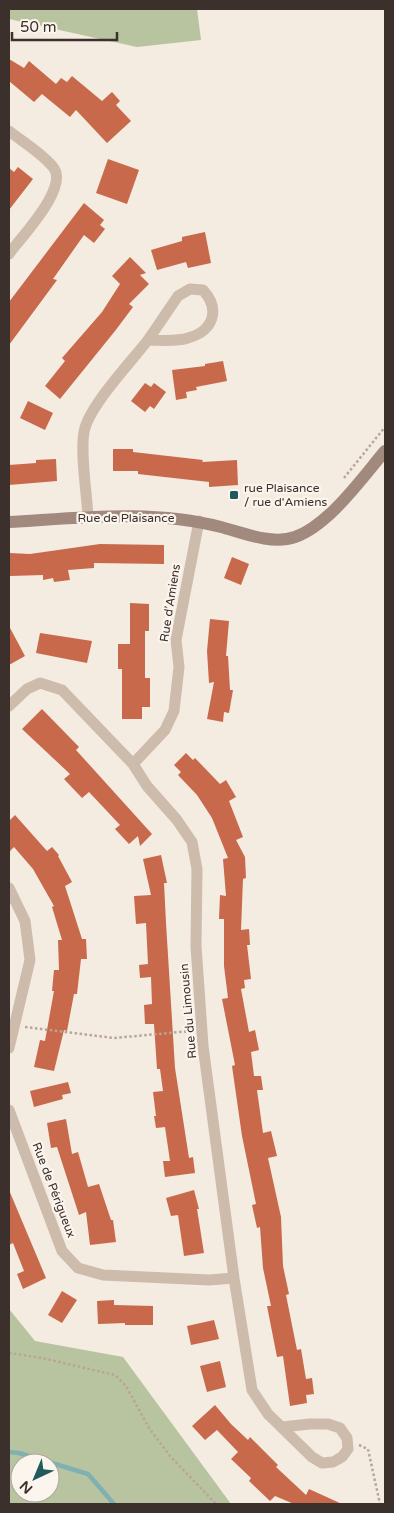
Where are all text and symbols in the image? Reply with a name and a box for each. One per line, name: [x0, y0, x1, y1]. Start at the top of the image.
scale bar: [12, 10, 118, 42]
text: 50 m: [20, 18, 57, 36]
place label: rue Plaisance / rue d'Amiens: [244, 481, 327, 509]
marker: rue Plaisance / rue d'Amiens: [228, 489, 240, 501]
street label: Rue de Plaisance: [78, 511, 175, 525]
street label: Rue d'Amiens: [157, 563, 183, 643]
street label: Rue du Limousin: [177, 963, 199, 1059]
street label: Rue de Périgueux: [29, 1140, 79, 1240]
north arrow: [10, 1453, 60, 1503]
text: N: [16, 1477, 36, 1497]

